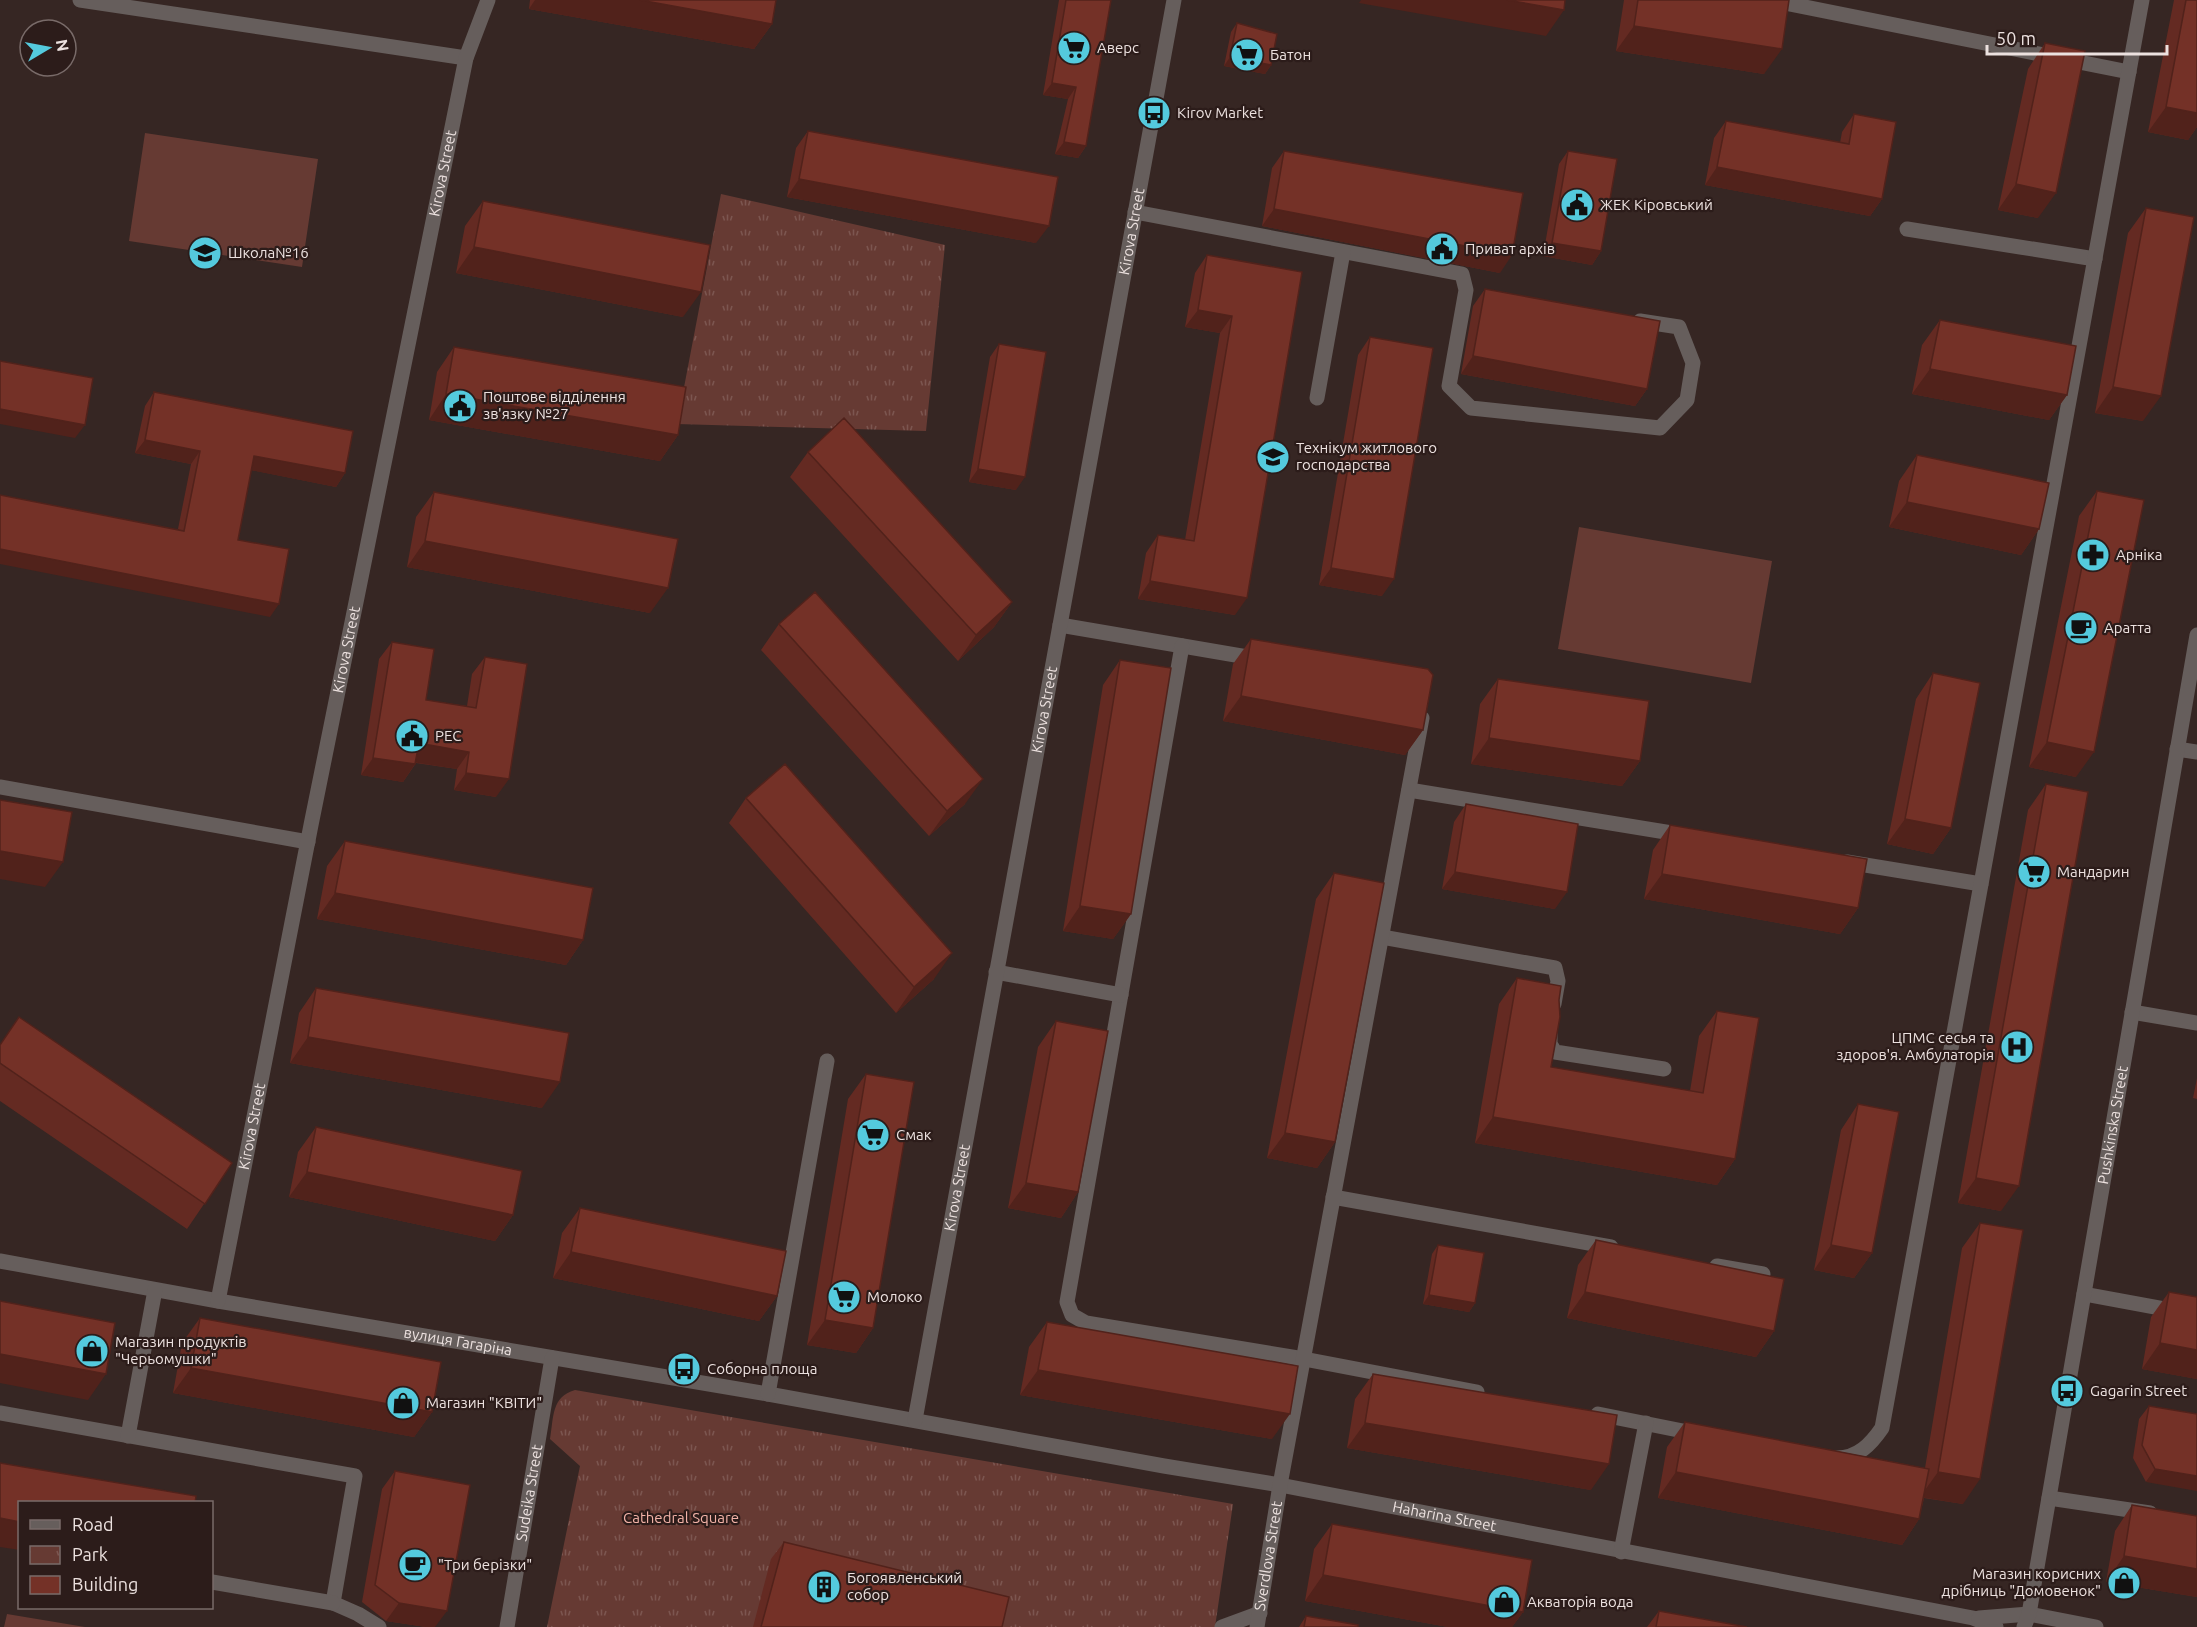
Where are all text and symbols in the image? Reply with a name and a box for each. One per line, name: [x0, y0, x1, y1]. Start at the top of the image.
north arrow: [18, 18, 78, 78]
scale bar: [1987, 18, 2167, 56]
text: 50 m: [1996, 28, 2036, 48]
supermarket icon: Аверс: [1056, 30, 1092, 66]
supermarket icon: Батон: [1229, 37, 1265, 73]
text: N: [53, 38, 73, 53]
place label: Аверс: [1097, 39, 1139, 56]
place label: Батон: [1270, 46, 1311, 63]
bus stop icon: Kirov Market: [1136, 95, 1172, 131]
place label: Kirov Market: [1177, 104, 1263, 121]
street label: Kirova Street: [425, 128, 459, 218]
street label: Kirova Street: [1115, 187, 1148, 276]
public building icon: ЖЕК Кіровський: [1559, 187, 1595, 223]
place label: ЖЕК Кіровський: [1600, 196, 1713, 213]
public building icon: Приват архів: [1424, 231, 1460, 267]
school or university icon: Школа№16: [187, 235, 223, 271]
place label: Приват архів: [1465, 240, 1555, 257]
place label: Школа№16: [228, 244, 309, 261]
public building icon: Поштове відділення зв'язку №27: [442, 388, 478, 424]
place label: Поштове відділення зв'язку №27: [483, 388, 626, 422]
school or university icon: Технікум житлового господарства: [1255, 439, 1291, 475]
place label: Технікум житлового господарства: [1296, 439, 1437, 473]
pharmacy icon: Арніка: [2075, 537, 2111, 573]
place label: Арніка: [2116, 546, 2162, 563]
street label: Kirova Street: [329, 605, 363, 694]
cafe icon: Аратта: [2063, 610, 2099, 646]
place label: Аратта: [2104, 619, 2152, 636]
street label: Kirova Street: [1028, 665, 1060, 754]
public building icon: РЕС: [394, 718, 430, 754]
place label: РЕС: [435, 727, 461, 744]
supermarket icon: Мандарин: [2016, 854, 2052, 890]
place label: Мандарин: [2057, 863, 2129, 880]
place label: ЦПМС сесья та здоров'я. Амбулаторія: [1836, 1029, 1994, 1063]
hospital icon: ЦПМС сесья та здоров'я. Амбулаторія: [1999, 1029, 2035, 1065]
street label: Pushkinska Street: [2094, 1065, 2131, 1185]
street label: Kirova Street: [235, 1081, 268, 1171]
supermarket icon: Смак: [855, 1117, 891, 1153]
place label: Смак: [896, 1126, 932, 1143]
street label: Kirova Street: [941, 1143, 973, 1233]
supermarket icon: Молоко: [826, 1279, 862, 1315]
place label: Молоко: [867, 1288, 923, 1305]
street label: вулиця Гагаріна: [403, 1324, 514, 1359]
shop icon: Магазин продуктів "Черьомушки": [74, 1333, 110, 1369]
place label: Магазин продуктів "Черьомушки": [115, 1333, 247, 1367]
bus stop icon: Соборна площа: [666, 1351, 702, 1387]
place label: Соборна площа: [707, 1360, 817, 1377]
bus stop icon: Gagarin Street: [2049, 1373, 2085, 1409]
place label: Gagarin Street: [2090, 1382, 2187, 1399]
shop icon: Магазин "КВІТИ": [385, 1385, 421, 1421]
place label: Магазин "КВІТИ": [426, 1394, 542, 1411]
street label: Sudeika Street: [512, 1443, 545, 1542]
street label: Haharina Street: [1391, 1498, 1498, 1534]
street label: Sverdlova Street: [1251, 1500, 1285, 1612]
legend: [18, 1501, 213, 1609]
park label: Cathedral Square: [623, 1509, 739, 1526]
text: Road: [72, 1514, 114, 1534]
text: Park: [72, 1544, 108, 1564]
cafe icon: "Три берізки": [397, 1547, 433, 1583]
place label: "Три берізки": [438, 1556, 532, 1573]
place label: Магазин корисних дрібниць "Домовенок": [1942, 1565, 2101, 1599]
shop icon: Магазин корисних дрібниць "Домовенок": [2106, 1565, 2142, 1601]
building icon: Богоявленський собор: [806, 1569, 842, 1605]
place label: Богоявленський собор: [847, 1569, 962, 1603]
text: Building: [72, 1574, 138, 1594]
shop icon: Акваторія вода: [1486, 1584, 1522, 1620]
place label: Акваторія вода: [1527, 1593, 1633, 1610]

